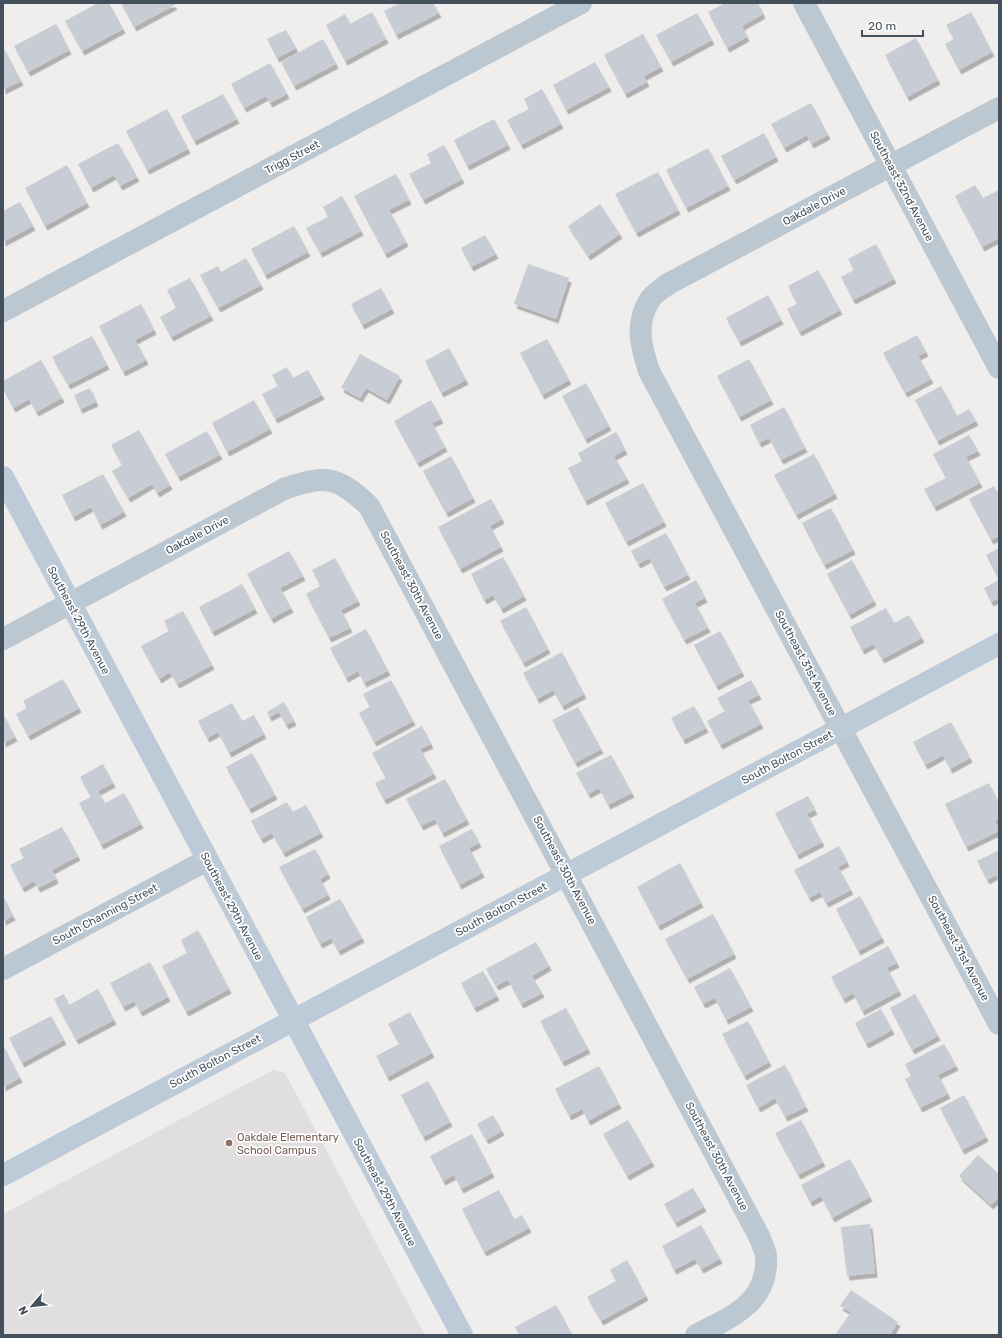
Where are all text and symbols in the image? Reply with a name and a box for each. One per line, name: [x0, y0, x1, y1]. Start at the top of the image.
scale bar: [862, 12, 923, 38]
text: 20 m: [868, 19, 896, 33]
street label: Southeast 32nd Avenue: [867, 129, 936, 244]
street label: Trigg Street: [263, 137, 322, 177]
street label: Oakdale Drive: [780, 184, 848, 229]
street label: Oakdale Drive: [163, 513, 231, 558]
street label: Southeast 30th Avenue: [377, 529, 446, 642]
street label: Southeast 29th Avenue: [45, 564, 113, 676]
street label: Southeast 31st Avenue: [772, 608, 839, 718]
street label: South Bolton Street: [739, 728, 836, 787]
street label: Southeast 30th Avenue: [530, 814, 599, 927]
street label: Southeast 29th Avenue: [198, 850, 266, 962]
street label: South Bolton Street: [453, 880, 550, 939]
street label: South Channing Street: [50, 881, 161, 948]
street label: Southeast 31st Avenue: [925, 893, 992, 1003]
street label: South Bolton Street: [167, 1032, 264, 1091]
street label: Southeast 30th Avenue: [682, 1100, 751, 1213]
place label: Oakdale Elementary School Campus: [237, 1131, 339, 1157]
street label: Southeast 29th Avenue: [351, 1136, 419, 1248]
marker: Oakdale Elementary School Campus: [224, 1138, 234, 1148]
north arrow: [12, 1286, 52, 1326]
text: N: [16, 1304, 31, 1317]

